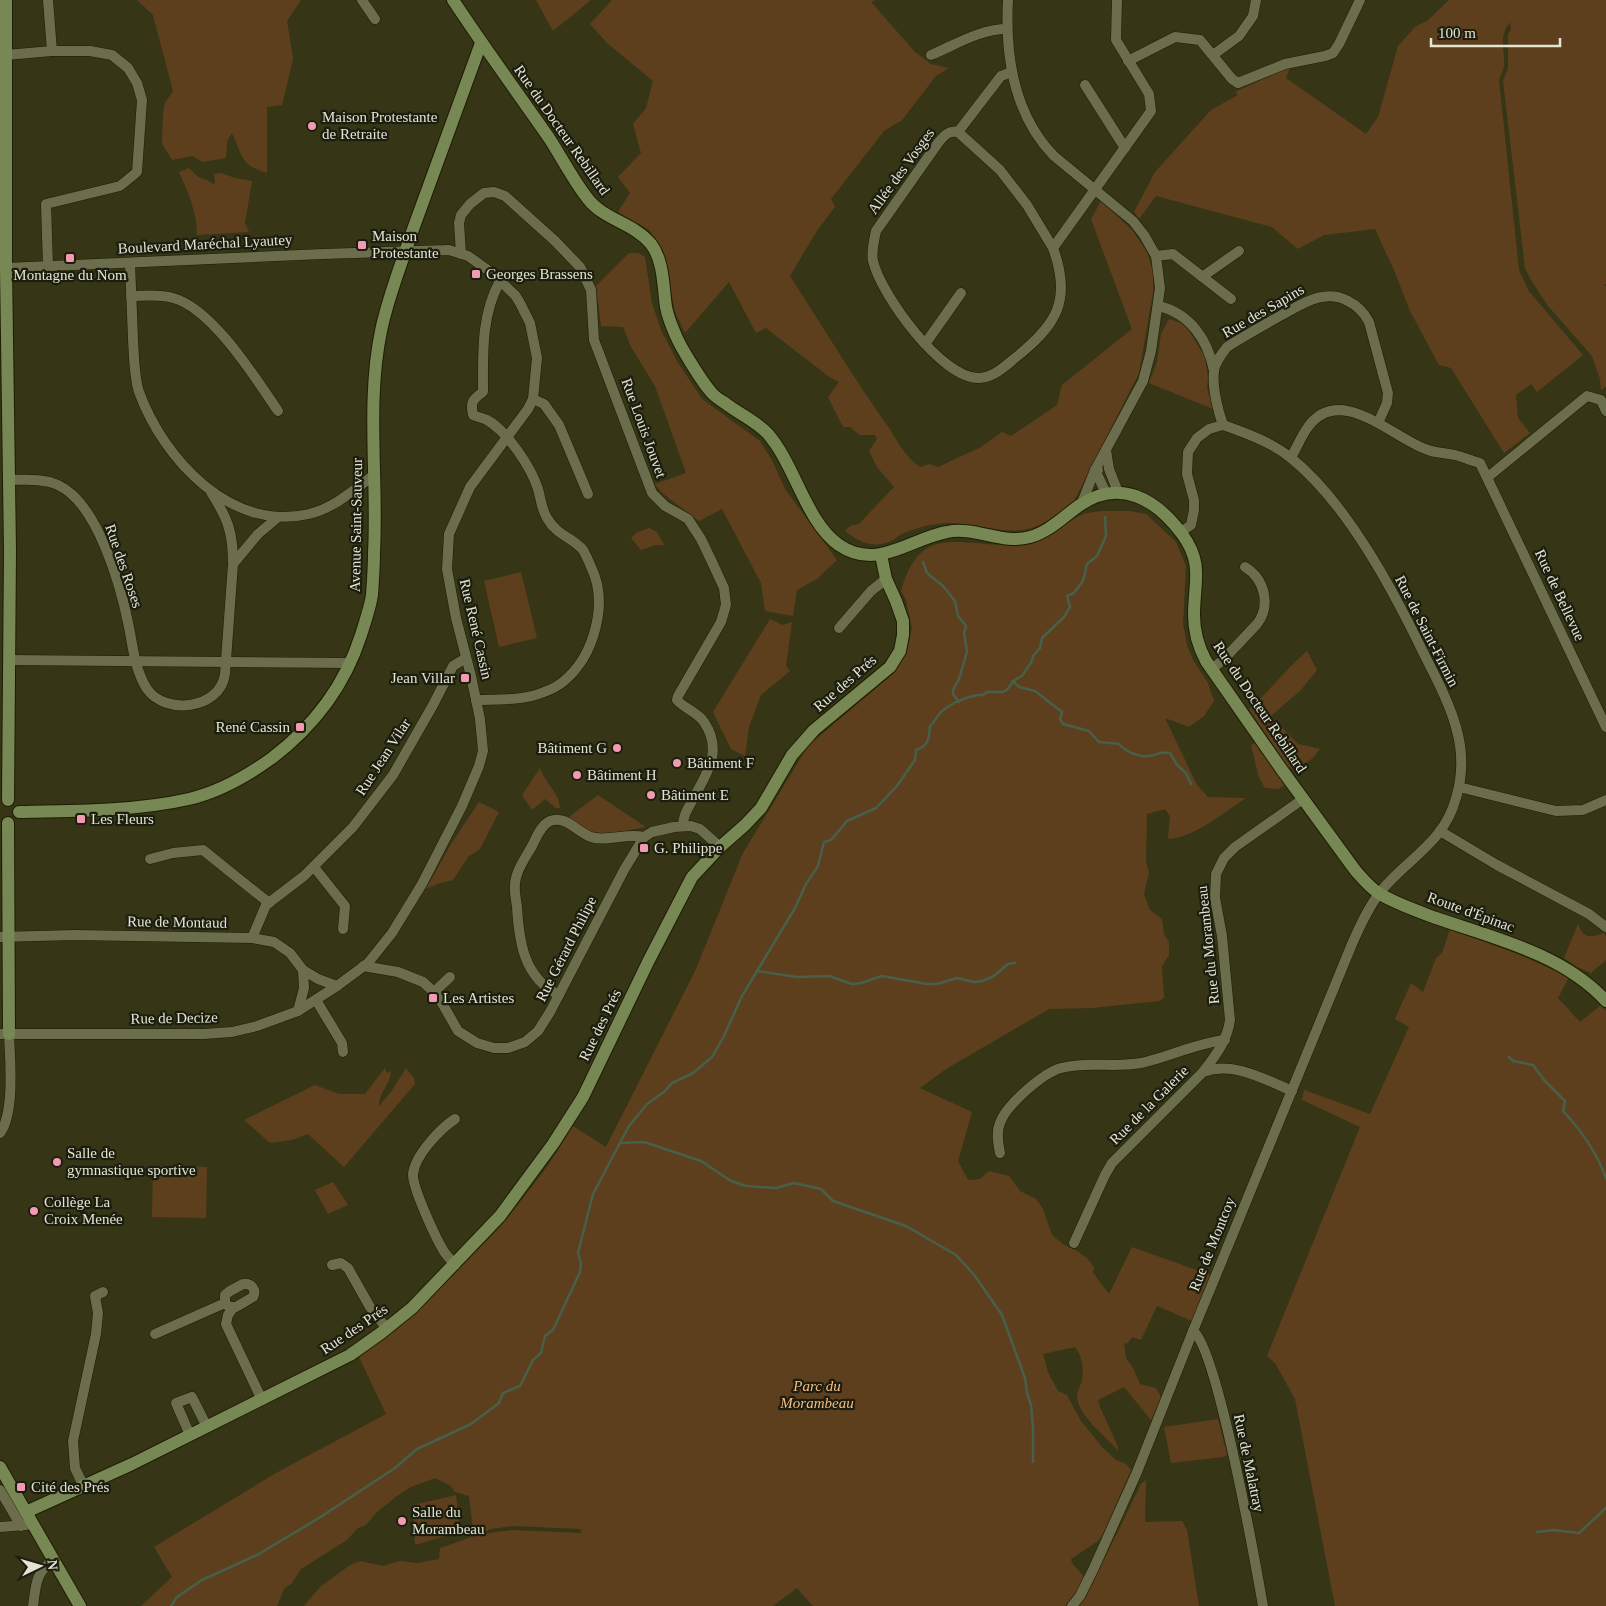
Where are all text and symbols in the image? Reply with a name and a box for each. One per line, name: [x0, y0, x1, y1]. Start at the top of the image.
scale bar: [1431, 15, 1560, 47]
text: 100 m: [1438, 25, 1476, 41]
street label: Rue du Docteur Rebillard: [511, 62, 613, 198]
place label: Maison Protestante de Retraite: [322, 109, 438, 142]
marker: Maison Protestante de Retraite: [306, 120, 318, 132]
street label: Allée des Vosges: [865, 125, 938, 217]
place label: Maison Protestante: [372, 228, 439, 261]
street label: Boulevard Maréchal Lyautey: [117, 231, 293, 257]
marker: Maison Protestante: [356, 239, 368, 251]
marker: Montagne du Nom: [64, 252, 76, 264]
place label: Georges Brassens: [486, 266, 593, 282]
place label: Montagne du Nom: [13, 267, 127, 283]
marker: Georges Brassens: [470, 268, 482, 280]
street label: Rue des Sapins: [1219, 281, 1307, 341]
street label: Rue Louis Jouvet: [619, 376, 670, 481]
street label: Avenue Saint-Sauveur: [347, 458, 365, 592]
street label: Rue des Roses: [102, 522, 146, 610]
street label: Rue de Bellevue: [1532, 547, 1588, 644]
street label: Rue de Saint-Firmin: [1392, 573, 1462, 690]
street label: Rue René Cassin: [457, 577, 495, 681]
street label: Rue du Docteur Rebillard: [1210, 638, 1310, 776]
street label: Rue des Prés: [811, 651, 880, 714]
place label: Jean Villar: [391, 670, 455, 686]
marker: Jean Villar: [459, 672, 471, 684]
street label: Rue Jean Vilar: [352, 716, 414, 798]
place label: René Cassin: [215, 719, 290, 735]
marker: René Cassin: [294, 721, 306, 733]
place label: Bâtiment G: [537, 740, 607, 756]
marker: Bâtiment G: [611, 742, 623, 754]
place label: Bâtiment F: [687, 755, 754, 771]
marker: Bâtiment F: [671, 757, 683, 769]
place label: Bâtiment H: [587, 767, 657, 783]
marker: Bâtiment H: [571, 769, 583, 781]
place label: Bâtiment E: [661, 787, 729, 803]
marker: Bâtiment E: [645, 789, 657, 801]
place label: Les Fleurs: [91, 811, 154, 827]
marker: Les Fleurs: [75, 813, 87, 825]
place label: G. Philippe: [654, 840, 723, 856]
marker: G. Philippe: [638, 842, 650, 854]
street label: Rue du Morambeau: [1194, 884, 1222, 1005]
street label: Route d'Épinac: [1425, 889, 1517, 935]
street label: Rue Gérard Philipe: [533, 893, 600, 1004]
street label: Rue de Montaud: [127, 913, 228, 931]
street label: Rue des Prés: [576, 987, 624, 1063]
place label: Les Artistes: [443, 990, 514, 1006]
marker: Les Artistes: [427, 992, 439, 1004]
street label: Rue de Decize: [130, 1009, 218, 1027]
street label: Rue de la Galerie: [1106, 1062, 1192, 1148]
place label: Salle de gymnastique sportive: [67, 1145, 196, 1178]
marker: Salle de gymnastique sportive: [51, 1156, 63, 1168]
place label: Collège La Croix Menée: [44, 1194, 123, 1227]
street label: Rue de Montcoy: [1186, 1194, 1238, 1293]
marker: Collège La Croix Menée: [28, 1205, 40, 1217]
street label: Rue des Prés: [317, 1301, 391, 1357]
park label: Parc du Morambeau: [779, 1378, 854, 1411]
street label: Rue de Malatray: [1231, 1412, 1267, 1514]
place label: Cité des Prés: [31, 1479, 109, 1495]
marker: Cité des Prés: [15, 1481, 27, 1493]
place label: Salle du Morambeau: [412, 1504, 485, 1537]
marker: Salle du Morambeau: [396, 1515, 408, 1527]
north arrow: [15, 1541, 65, 1591]
text: N: [45, 1559, 60, 1571]

